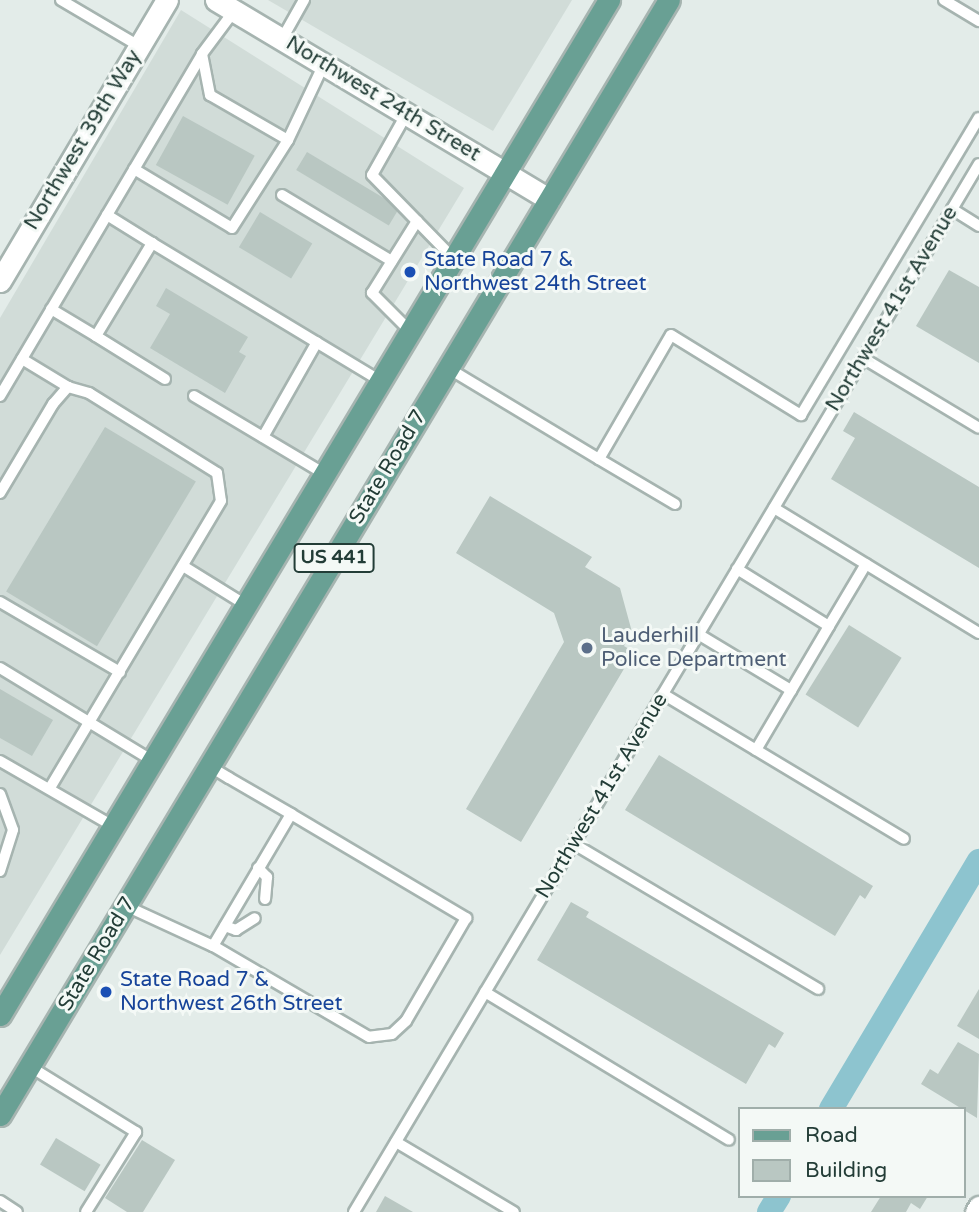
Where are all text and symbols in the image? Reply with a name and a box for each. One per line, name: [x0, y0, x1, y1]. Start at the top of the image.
street label: Northwest 24th Street: [281, 31, 485, 167]
street label: Northwest 39th Way: [19, 45, 147, 235]
street label: Northwest 41st Avenue: [821, 202, 963, 416]
place label: State Road 7 & Northwest 24th Street: [424, 247, 647, 297]
marker: State Road 7 & Northwest 24th Street: [402, 264, 418, 280]
street label: State Road 7: [344, 405, 432, 529]
road number: US 441: [292, 542, 376, 573]
place label: Lauderhill Police Department: [601, 623, 787, 673]
marker: Lauderhill Police Department: [579, 640, 595, 656]
street label: Northwest 41st Avenue: [531, 689, 673, 903]
street label: State Road 7: [53, 892, 141, 1016]
place label: State Road 7 & Northwest 26th Street: [120, 967, 343, 1017]
marker: State Road 7 & Northwest 26th Street: [98, 984, 114, 1000]
legend: [738, 1107, 965, 1198]
text: Road: [805, 1123, 858, 1148]
text: Building: [805, 1158, 887, 1183]

